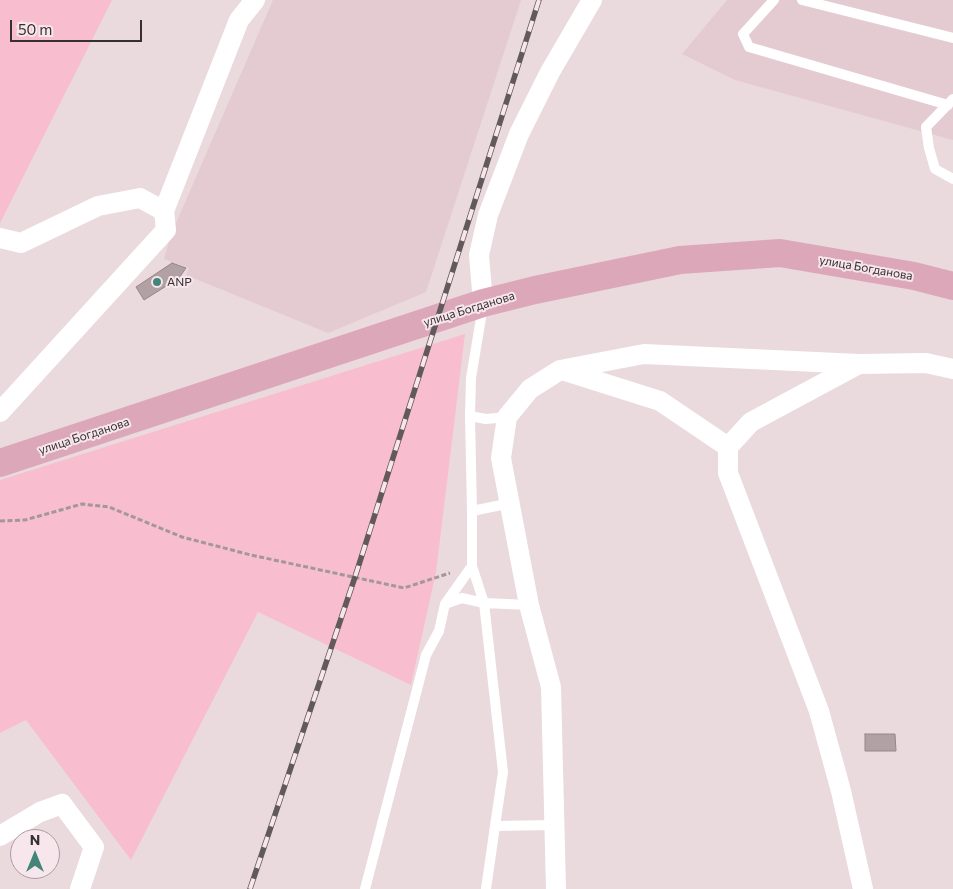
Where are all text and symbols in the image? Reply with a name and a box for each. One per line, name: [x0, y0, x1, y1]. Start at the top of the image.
scale bar: [12, 10, 145, 42]
text: 50 m: [18, 20, 52, 38]
street label: улица Богданова: [818, 253, 914, 283]
place label: ANP: [167, 275, 192, 289]
marker: ANP: [151, 276, 163, 288]
street label: улица Богданова: [422, 288, 516, 330]
street label: улица Богданова: [37, 415, 131, 457]
north arrow: [10, 829, 60, 879]
text: N: [30, 831, 40, 848]

